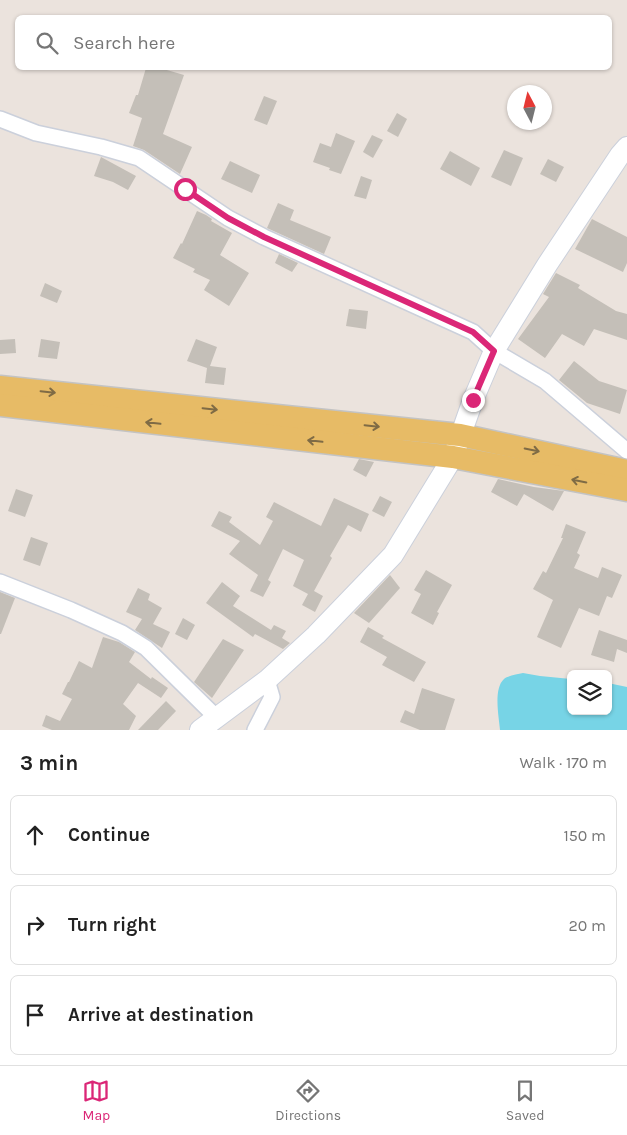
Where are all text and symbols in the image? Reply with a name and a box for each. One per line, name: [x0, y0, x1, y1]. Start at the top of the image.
search box: [15, 15, 612, 70]
icon: search: [33, 29, 61, 57]
text: Search here: [73, 32, 175, 54]
north arrow: [507, 85, 552, 130]
route start: [174, 178, 197, 201]
one-way arrow: [40, 388, 56, 397]
route end: [462, 389, 485, 412]
one-way arrow: [202, 404, 218, 414]
one-way arrow: [146, 418, 162, 428]
one-way arrow: [363, 421, 379, 431]
one-way arrow: [307, 436, 323, 446]
one-way arrow: [524, 446, 540, 456]
one-way arrow: [572, 476, 588, 485]
map controls: [567, 670, 612, 715]
button: layers: [567, 670, 612, 715]
text: 3 min: [20, 751, 78, 775]
text: Walk · 170 m: [519, 753, 607, 772]
icon: ahead: [21, 821, 49, 849]
text: Continue: [68, 824, 150, 846]
text: 150 m: [563, 826, 606, 845]
icon: right: [21, 911, 49, 939]
text: Turn right: [68, 914, 157, 936]
text: 20 m: [568, 916, 606, 935]
icon: arrive: [21, 1001, 49, 1029]
text: Arrive at destination: [68, 1004, 254, 1026]
tab: Map: [82, 1077, 110, 1124]
tab: Directions: [275, 1077, 341, 1124]
tab: Saved: [506, 1077, 545, 1124]

